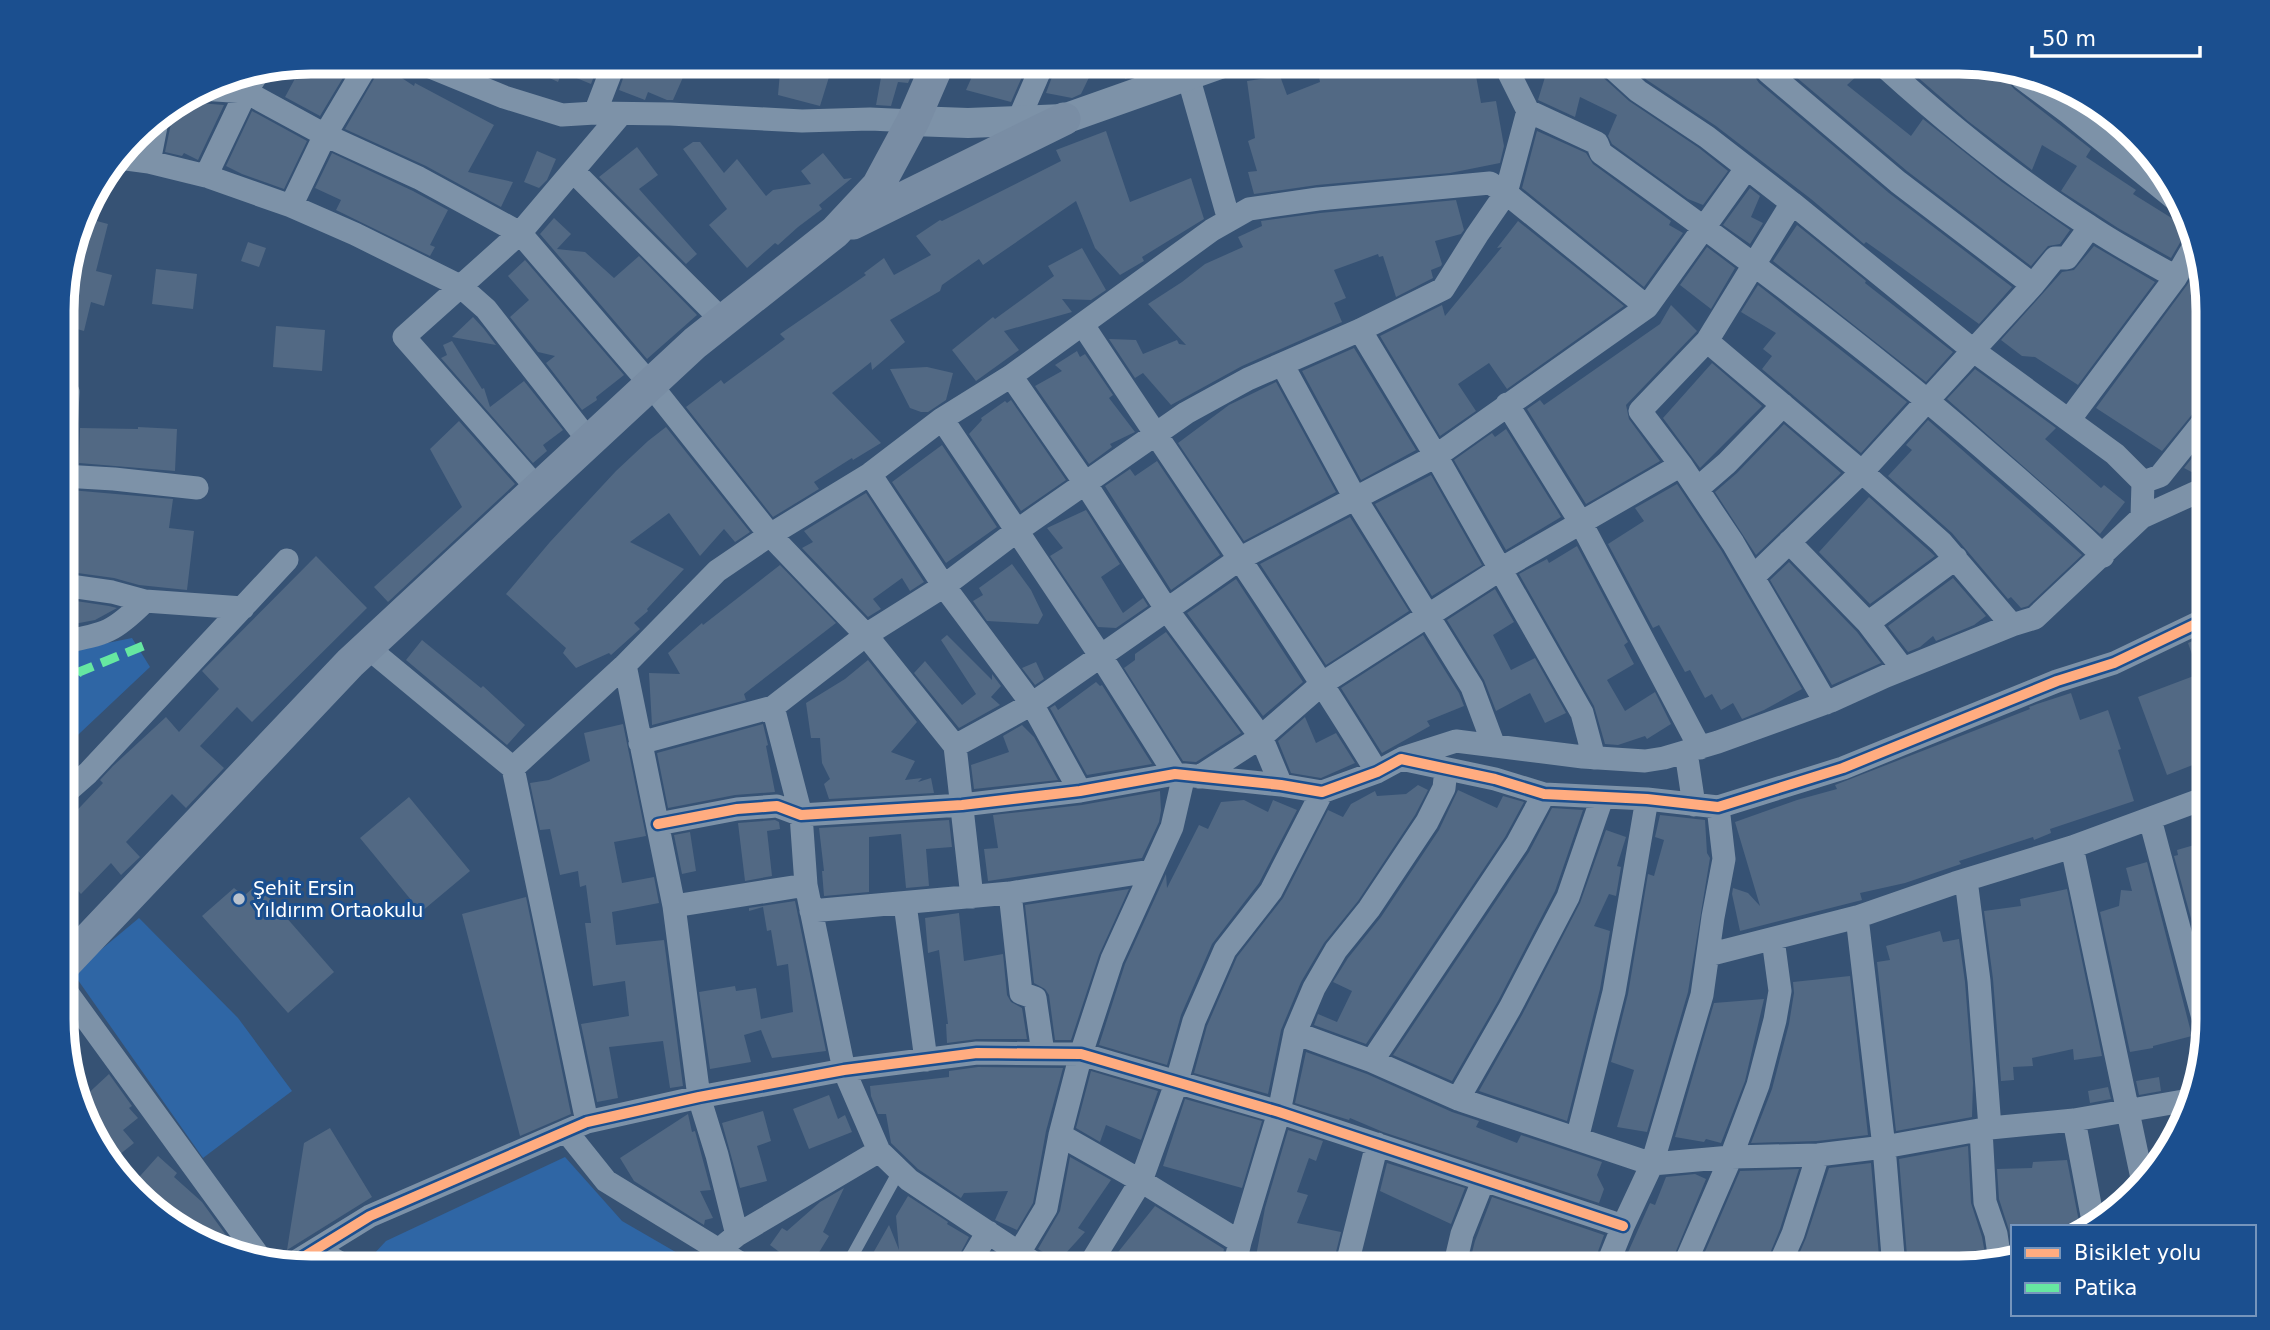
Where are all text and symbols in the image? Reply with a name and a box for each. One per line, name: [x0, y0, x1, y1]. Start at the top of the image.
scale bar: [2032, 14, 2200, 58]
text: 50 m: [2042, 27, 2096, 51]
place label: Şehit Ersin Yıldırım Ortaokulu: [252, 877, 423, 921]
marker: Şehit Ersin Yıldırım Ortaokulu: [231, 891, 247, 907]
legend: [2011, 1225, 2256, 1316]
text: Bisiklet yolu: [2074, 1241, 2201, 1265]
text: Patika: [2074, 1276, 2137, 1300]

